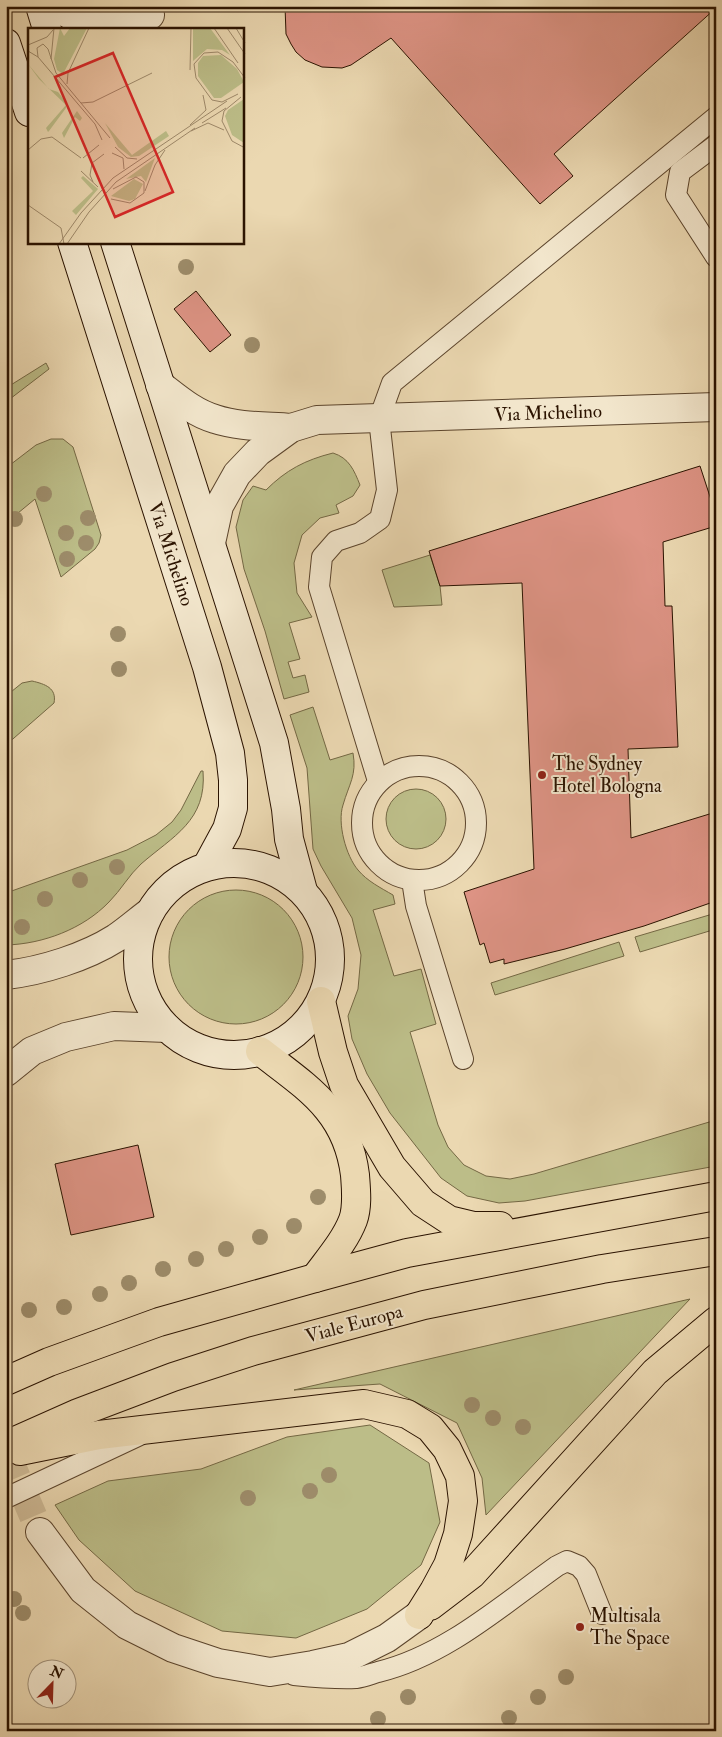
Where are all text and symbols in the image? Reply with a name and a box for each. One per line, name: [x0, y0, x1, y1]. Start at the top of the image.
inset map: [28, 28, 244, 244]
street label: Via Michelino: [494, 399, 602, 427]
street label: Via Michelino: [143, 499, 199, 609]
place label: The Sydney Hotel Bologna: [552, 752, 662, 798]
marker: The Sydney Hotel Bologna: [536, 769, 548, 781]
street label: Viale Europa: [303, 1299, 406, 1350]
place label: Multisala The Space: [590, 1604, 670, 1651]
marker: Multisala The Space: [574, 1621, 586, 1633]
north arrow: [28, 1660, 78, 1710]
text: N: [47, 1662, 66, 1683]

